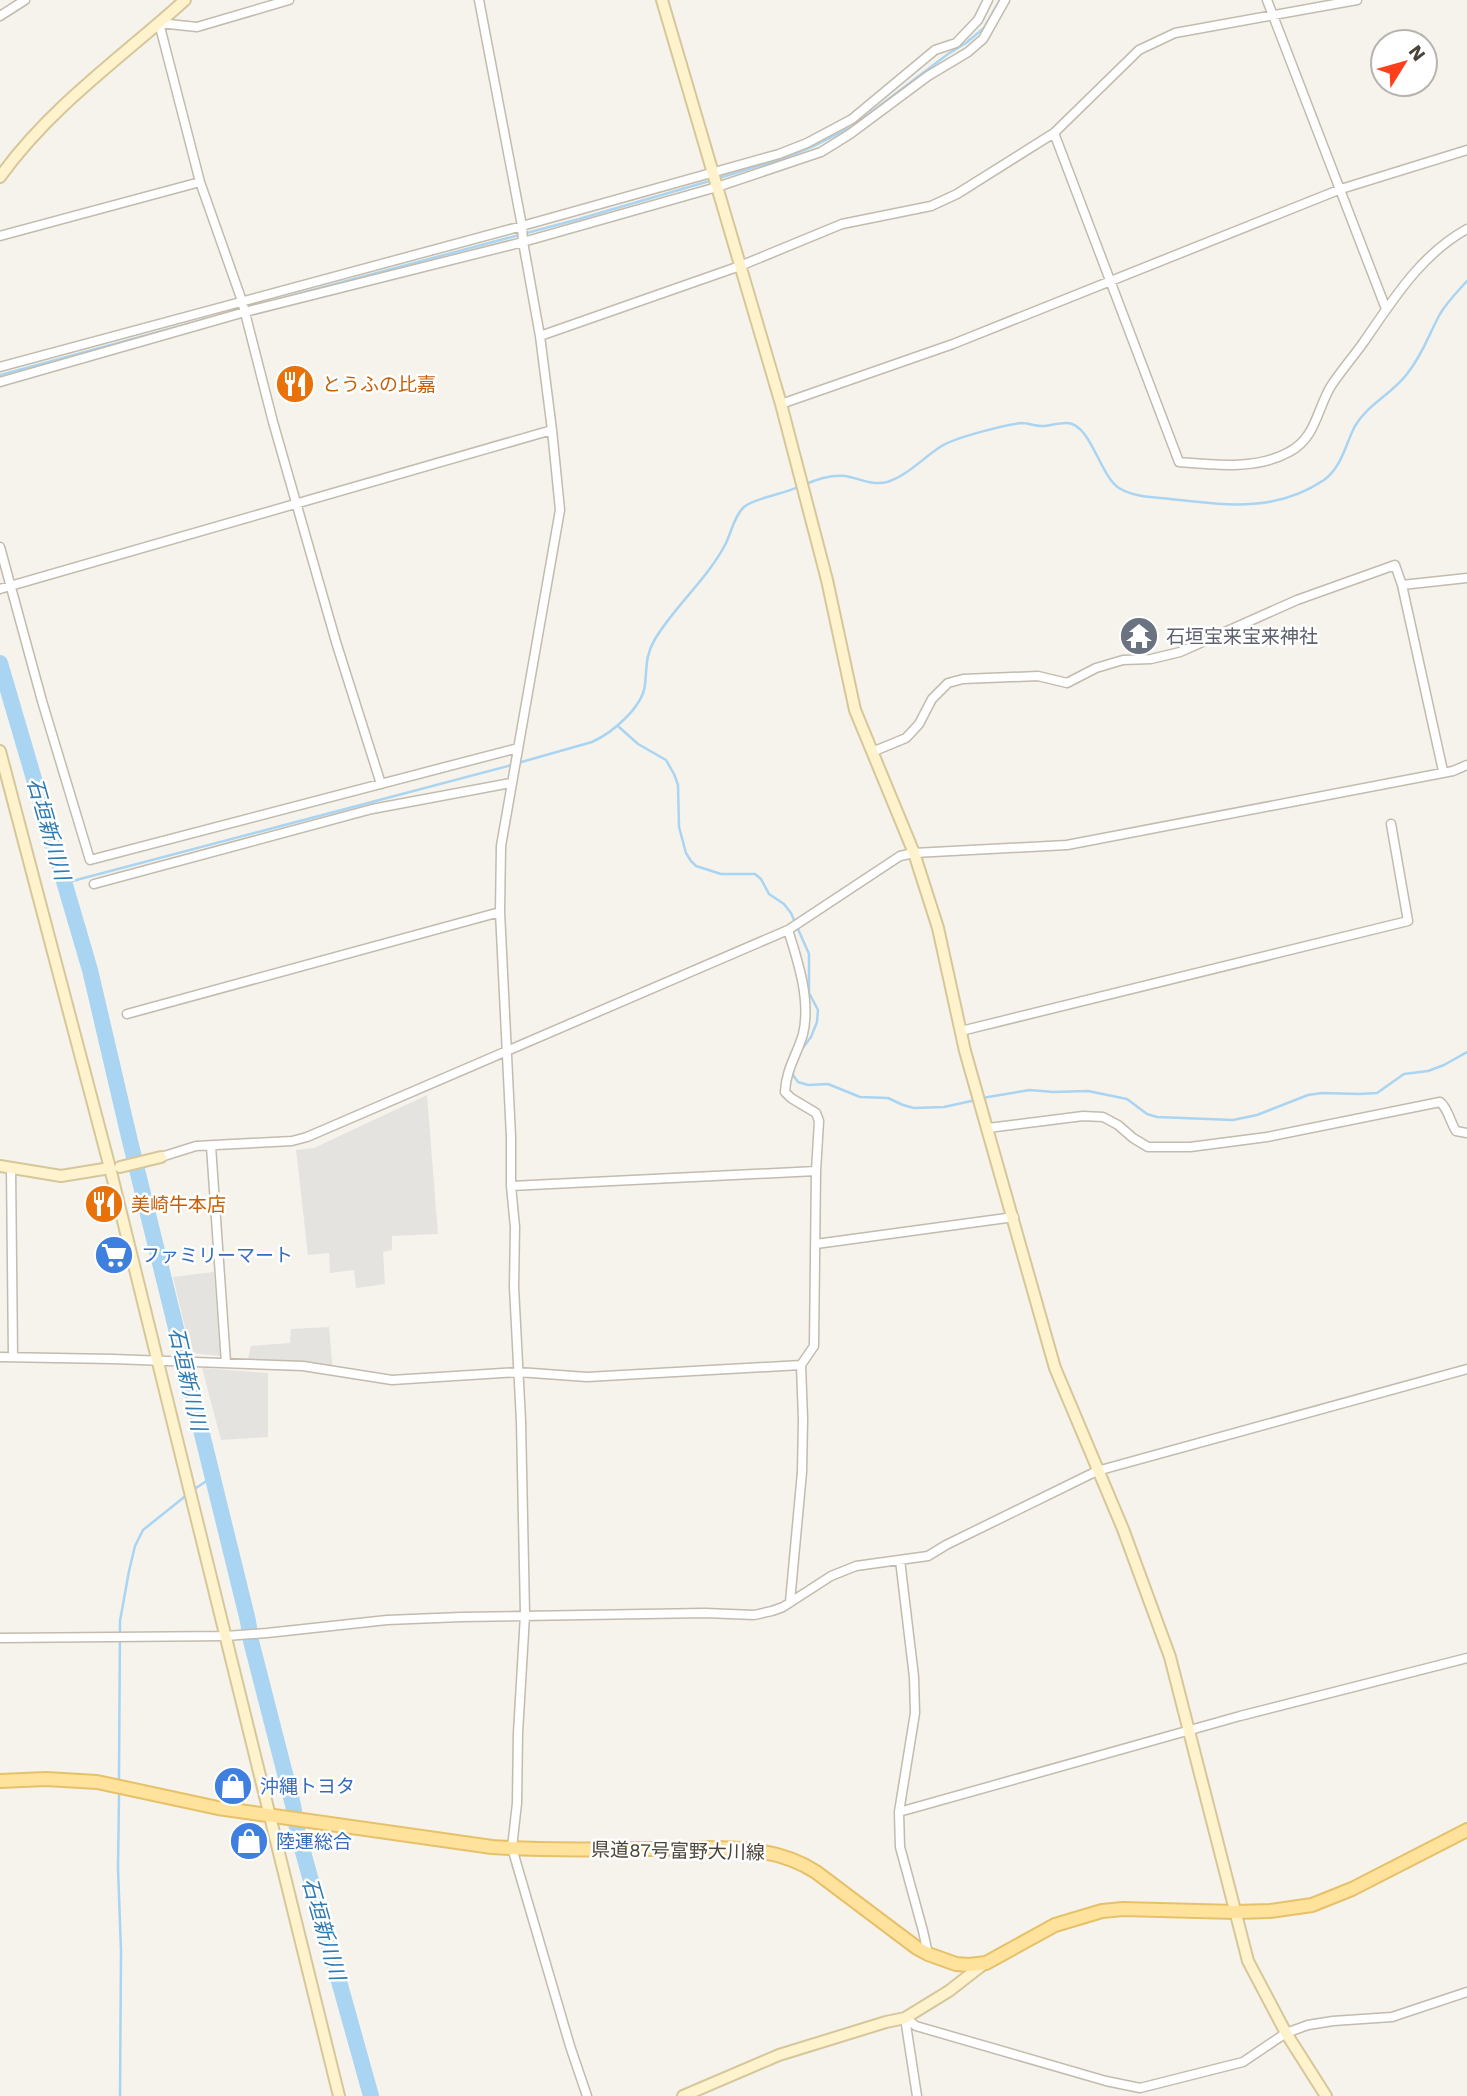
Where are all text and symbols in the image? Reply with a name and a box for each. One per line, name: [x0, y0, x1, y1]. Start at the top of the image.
north arrow: [1369, 28, 1439, 98]
text: N: [1404, 41, 1431, 66]
restaurant icon: とうふの比嘉: [274, 363, 316, 405]
place label: とうふの比嘉: [322, 373, 436, 396]
temple icon: 石垣宝来宝来神社: [1118, 615, 1160, 657]
place label: 石垣宝来宝来神社: [1166, 625, 1318, 648]
water label: 石垣新川川: [23, 775, 76, 885]
restaurant icon: 美崎牛本店: [83, 1183, 125, 1225]
place label: 美崎牛本店: [131, 1193, 226, 1216]
supermarket icon: ファミリーマート: [93, 1234, 135, 1276]
place label: ファミリーマート: [141, 1244, 293, 1267]
water label: 石垣新川川: [164, 1325, 212, 1435]
shop icon: 沖縄トヨタ: [212, 1765, 254, 1807]
place label: 沖縄トヨタ: [260, 1775, 355, 1798]
shop icon: 陸運総合: [228, 1820, 270, 1862]
place label: 陸運総合: [276, 1830, 352, 1853]
street label: 県道87号富野大川線: [591, 1838, 765, 1864]
water label: 石垣新川川: [298, 1875, 351, 1985]

